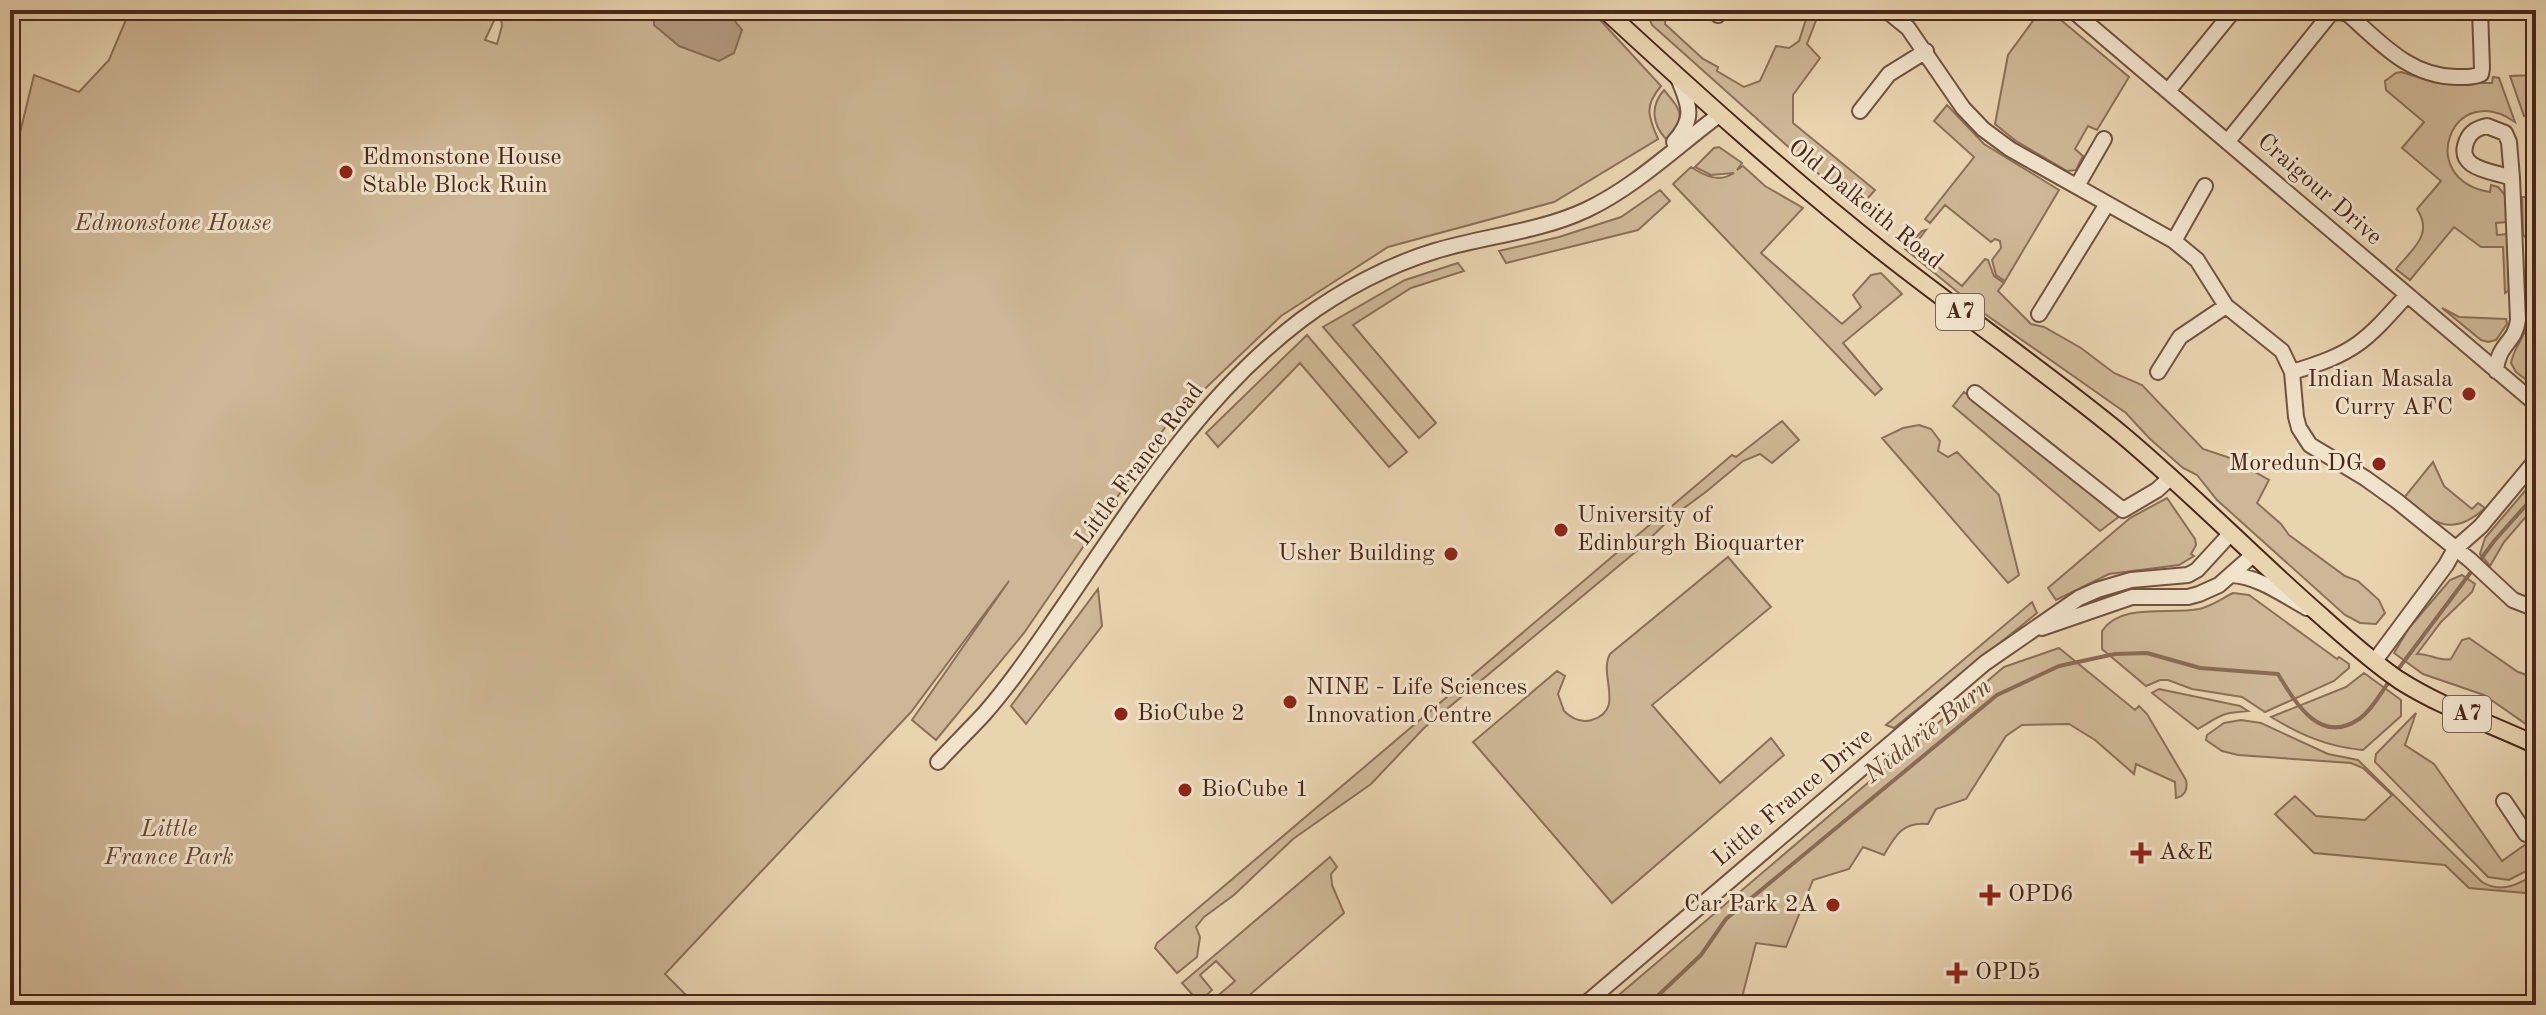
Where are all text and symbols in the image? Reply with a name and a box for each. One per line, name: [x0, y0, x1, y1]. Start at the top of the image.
street label: Craigour Drive: [2252, 130, 2386, 250]
street label: Old Dalkeith Road: [1783, 136, 1947, 274]
place label: Edmonstone House Stable Block Ruin: [362, 146, 562, 198]
marker: Edmonstone House Stable Block Ruin: [337, 163, 355, 181]
park label: Edmonstone House: [74, 212, 272, 236]
road number: A7: [1936, 294, 1984, 330]
place label: Indian Masala Curry AFC: [2307, 368, 2453, 420]
street label: Little France Road: [1071, 379, 1209, 551]
marker: Indian Masala Curry AFC: [2460, 385, 2478, 403]
place label: Moredun DG: [2229, 452, 2363, 476]
marker: Moredun DG: [2370, 455, 2388, 473]
place label: University of Edinburgh Bioquarter: [1577, 504, 1804, 556]
marker: University of Edinburgh Bioquarter: [1552, 521, 1570, 539]
place label: Usher Building: [1278, 542, 1435, 566]
marker: Usher Building: [1442, 545, 1460, 563]
water label: Niddrie Burn: [1859, 673, 1997, 789]
place label: NINE - Life Sciences Innovation Centre: [1306, 676, 1527, 728]
marker: NINE - Life Sciences Innovation Centre: [1281, 693, 1299, 711]
road number: A7: [2443, 696, 2491, 732]
place label: BioCube 2: [1137, 702, 1245, 726]
marker: BioCube 2: [1112, 705, 1130, 723]
street label: Little France Drive: [1709, 724, 1877, 872]
place label: BioCube 1: [1201, 778, 1309, 802]
marker: BioCube 1: [1176, 781, 1194, 799]
park label: Little France Park: [103, 818, 234, 870]
place label: A&E: [2159, 841, 2213, 865]
marker: A&E: [2130, 842, 2152, 864]
place label: OPD6: [2008, 883, 2074, 907]
marker: OPD6: [1979, 884, 2001, 906]
place label: Car Park 2A: [1684, 893, 1817, 917]
marker: Car Park 2A: [1824, 896, 1842, 914]
place label: OPD5: [1975, 961, 2041, 985]
marker: OPD5: [1946, 962, 1968, 984]

